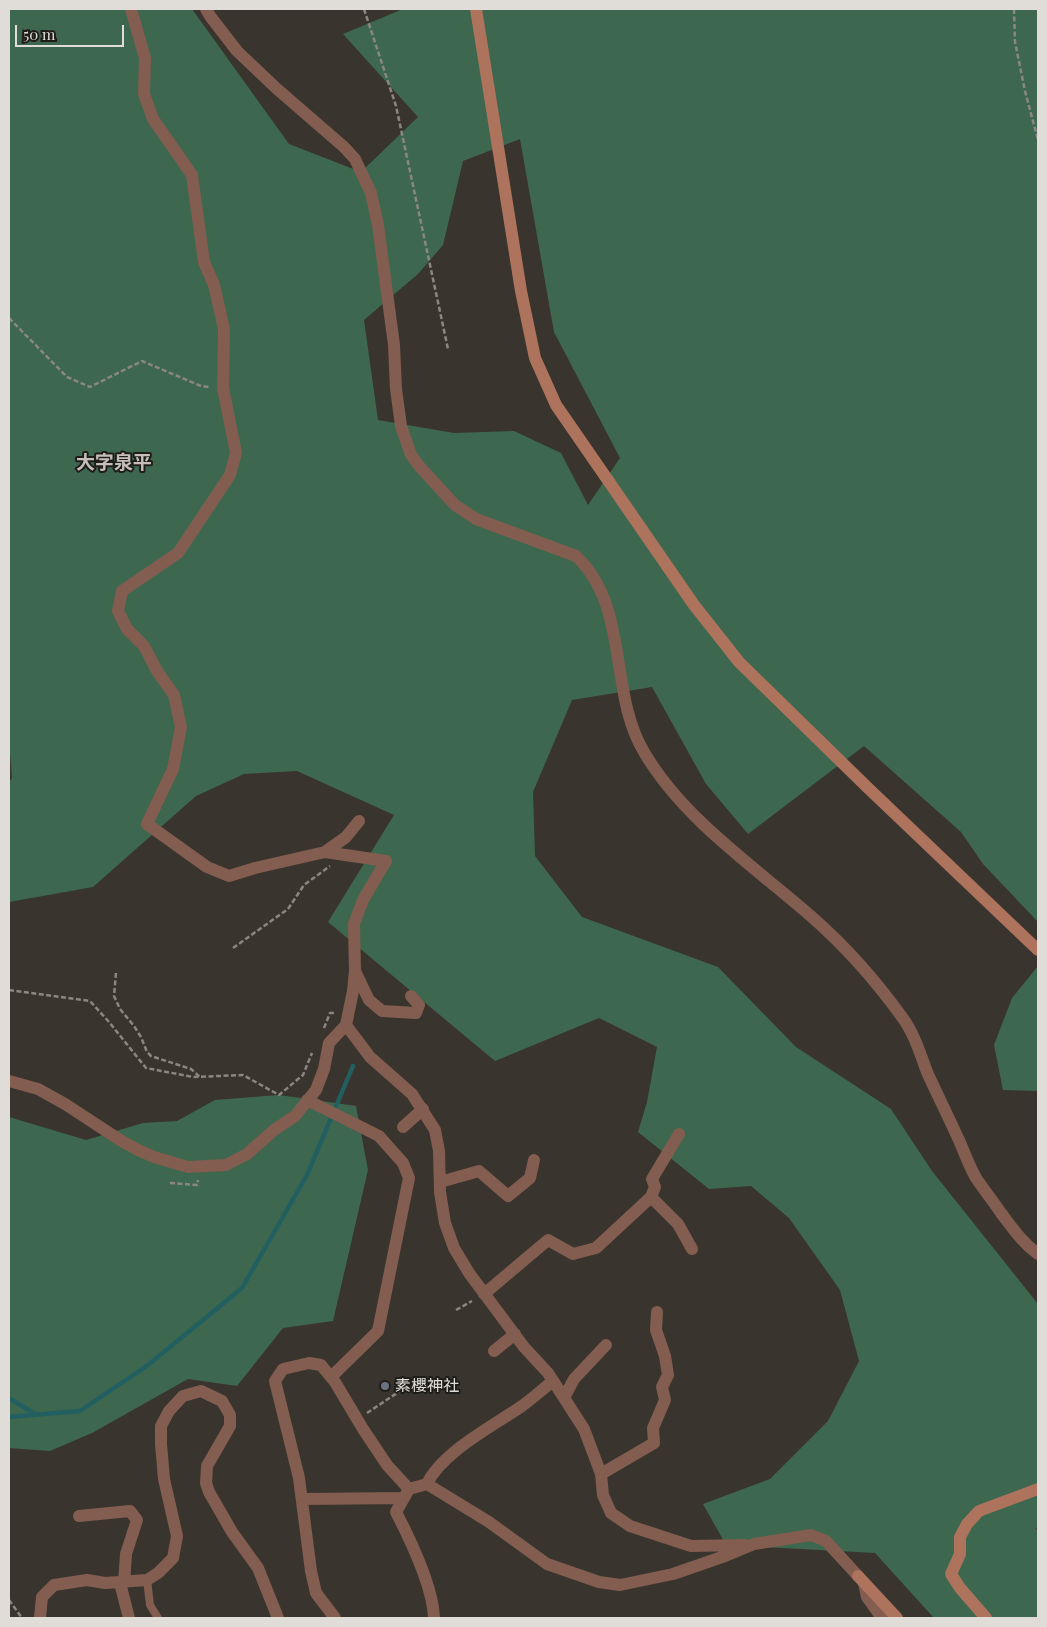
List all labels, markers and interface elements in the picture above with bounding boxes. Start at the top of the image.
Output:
scale bar [18,15,126,47]
text: 50 m [23,24,55,44]
district label: 大字泉平 [76,452,152,474]
place label: 素櫻神社 [395,1376,459,1396]
marker: 素櫻神社 [379,1380,391,1392]

